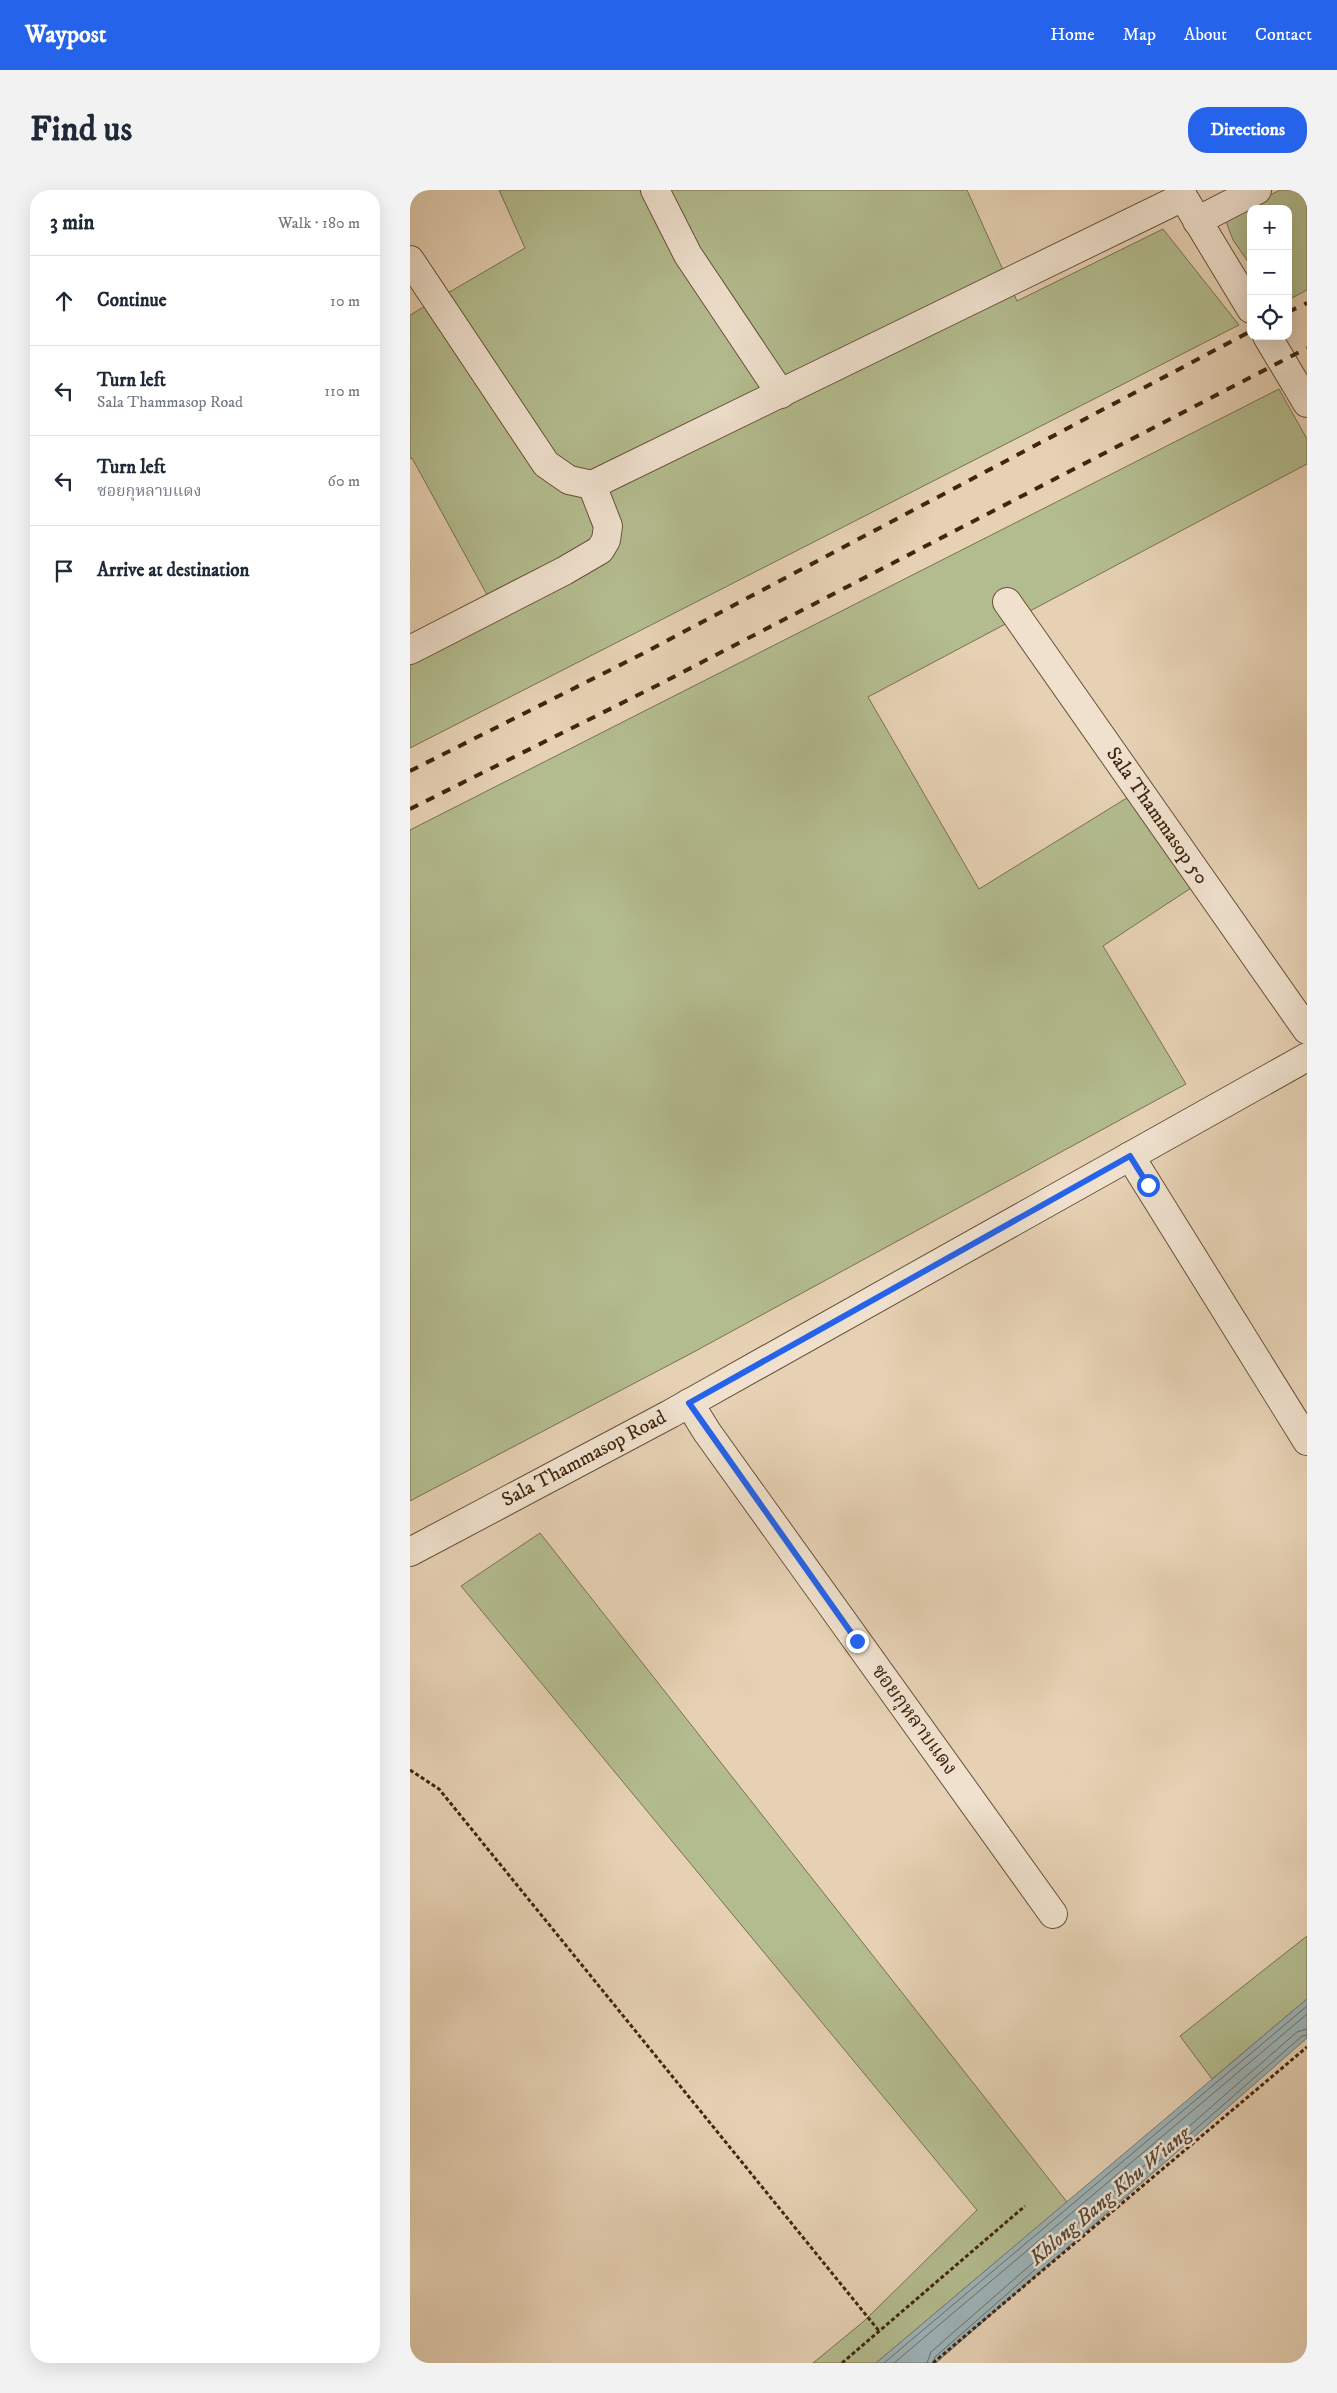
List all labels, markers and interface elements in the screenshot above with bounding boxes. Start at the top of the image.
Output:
text: Waypost [25,20,106,50]
text: Home [1050,24,1095,46]
text: Map [1123,24,1156,46]
text: About [1184,24,1227,46]
text: Contact [1255,24,1312,46]
button: Directions [1188,107,1307,153]
text: Find us [30,108,132,152]
map controls [1247,205,1292,340]
button: + [1247,205,1292,250]
text: 3 min [50,210,95,236]
text: Walk · 180 m [278,213,360,233]
button: − [1247,250,1292,295]
icon: ahead [50,287,78,315]
text: Continue [97,289,167,312]
text: 10 m [330,291,360,311]
button: locate [1247,295,1292,340]
text: Turn left [97,369,166,392]
icon: left [50,377,78,405]
text: 110 m [324,381,360,401]
text: Sala Thammasop Road [97,392,243,412]
text: Turn left [97,456,166,479]
icon: left [50,467,78,495]
text: 60 m [328,471,360,491]
text: ซอยกุหลาบแดง [97,481,202,501]
icon: arrive [50,557,78,585]
text: Arrive at destination [97,559,249,582]
street label: Sala Thammasop 50 [1100,743,1214,889]
route start [1137,1174,1160,1197]
street label: Sala Thammasop Road [498,1405,671,1513]
route end [846,1630,869,1653]
street label: ซอยกุหลาบแดง [865,1660,963,1780]
water label: Khlong Bang Khu Wiang [1023,2120,1197,2272]

